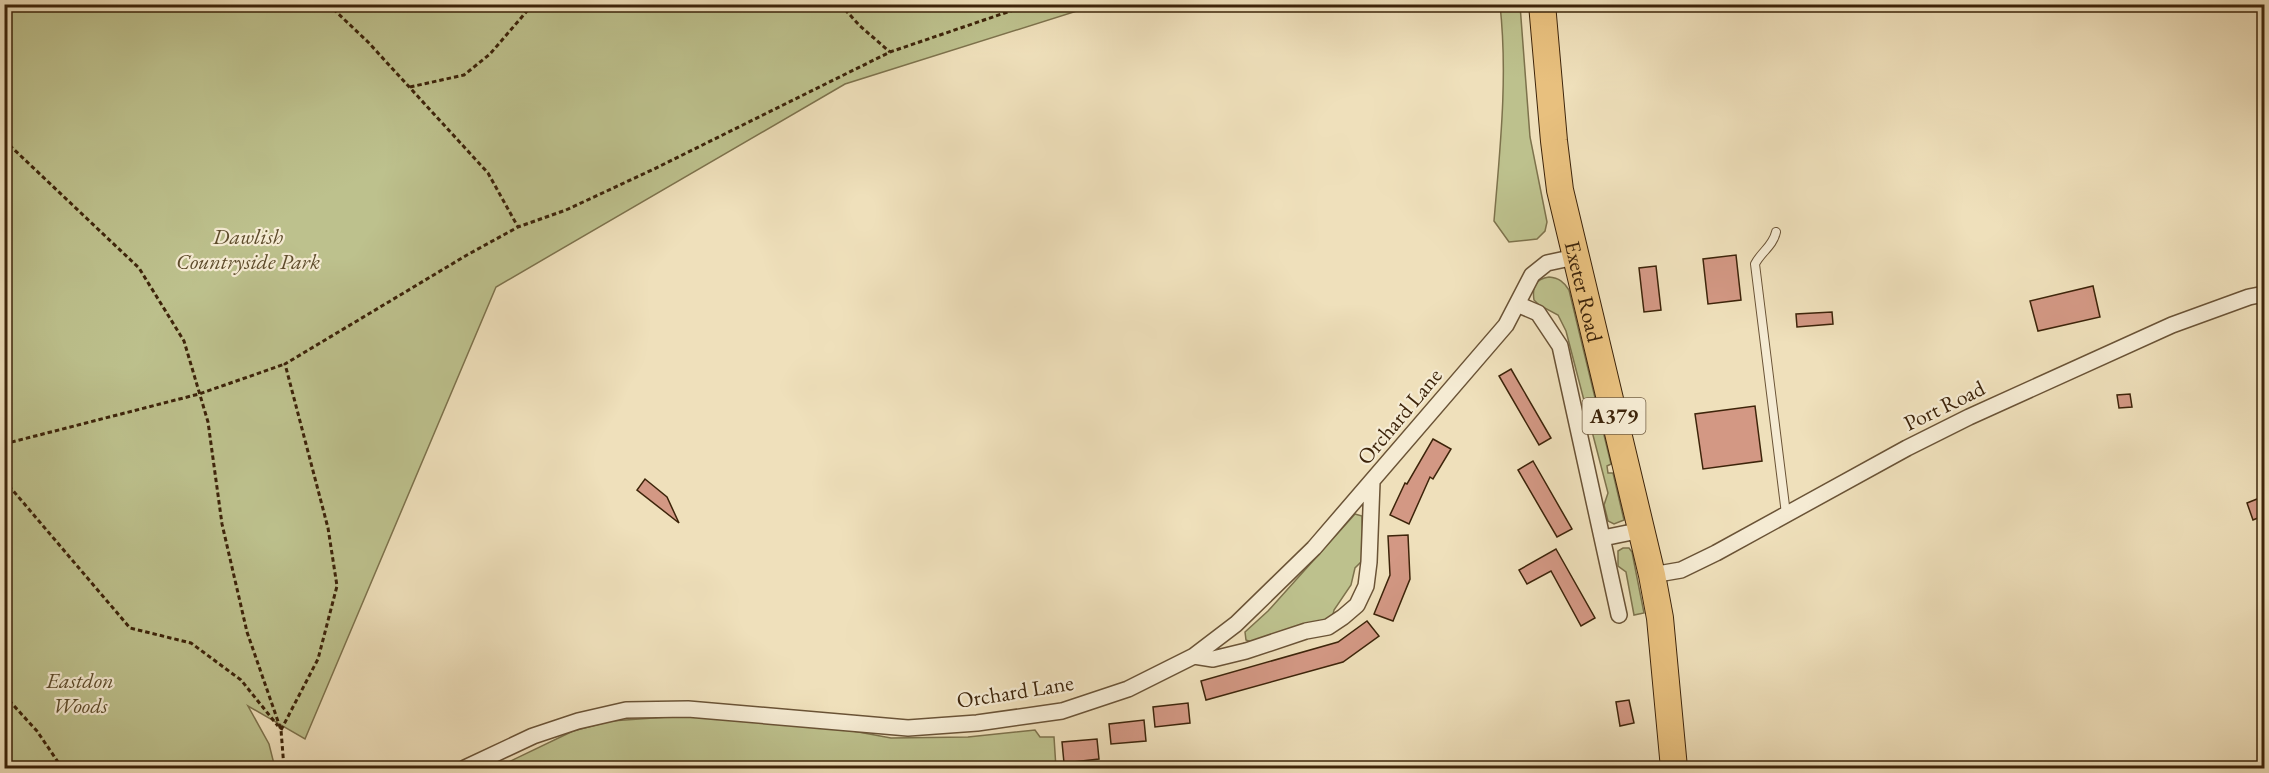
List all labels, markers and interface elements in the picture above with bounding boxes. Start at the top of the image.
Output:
park label: Dawlish Countryside Park [176,222,320,276]
street label: Exeter Road [1558,238,1610,346]
street label: Orchard Lane [1350,362,1449,471]
street label: Port Road [1899,373,1990,437]
road number: A379 [1582,398,1646,434]
park label: Eastdon Woods [45,666,114,720]
street label: Orchard Lane [955,668,1076,715]

